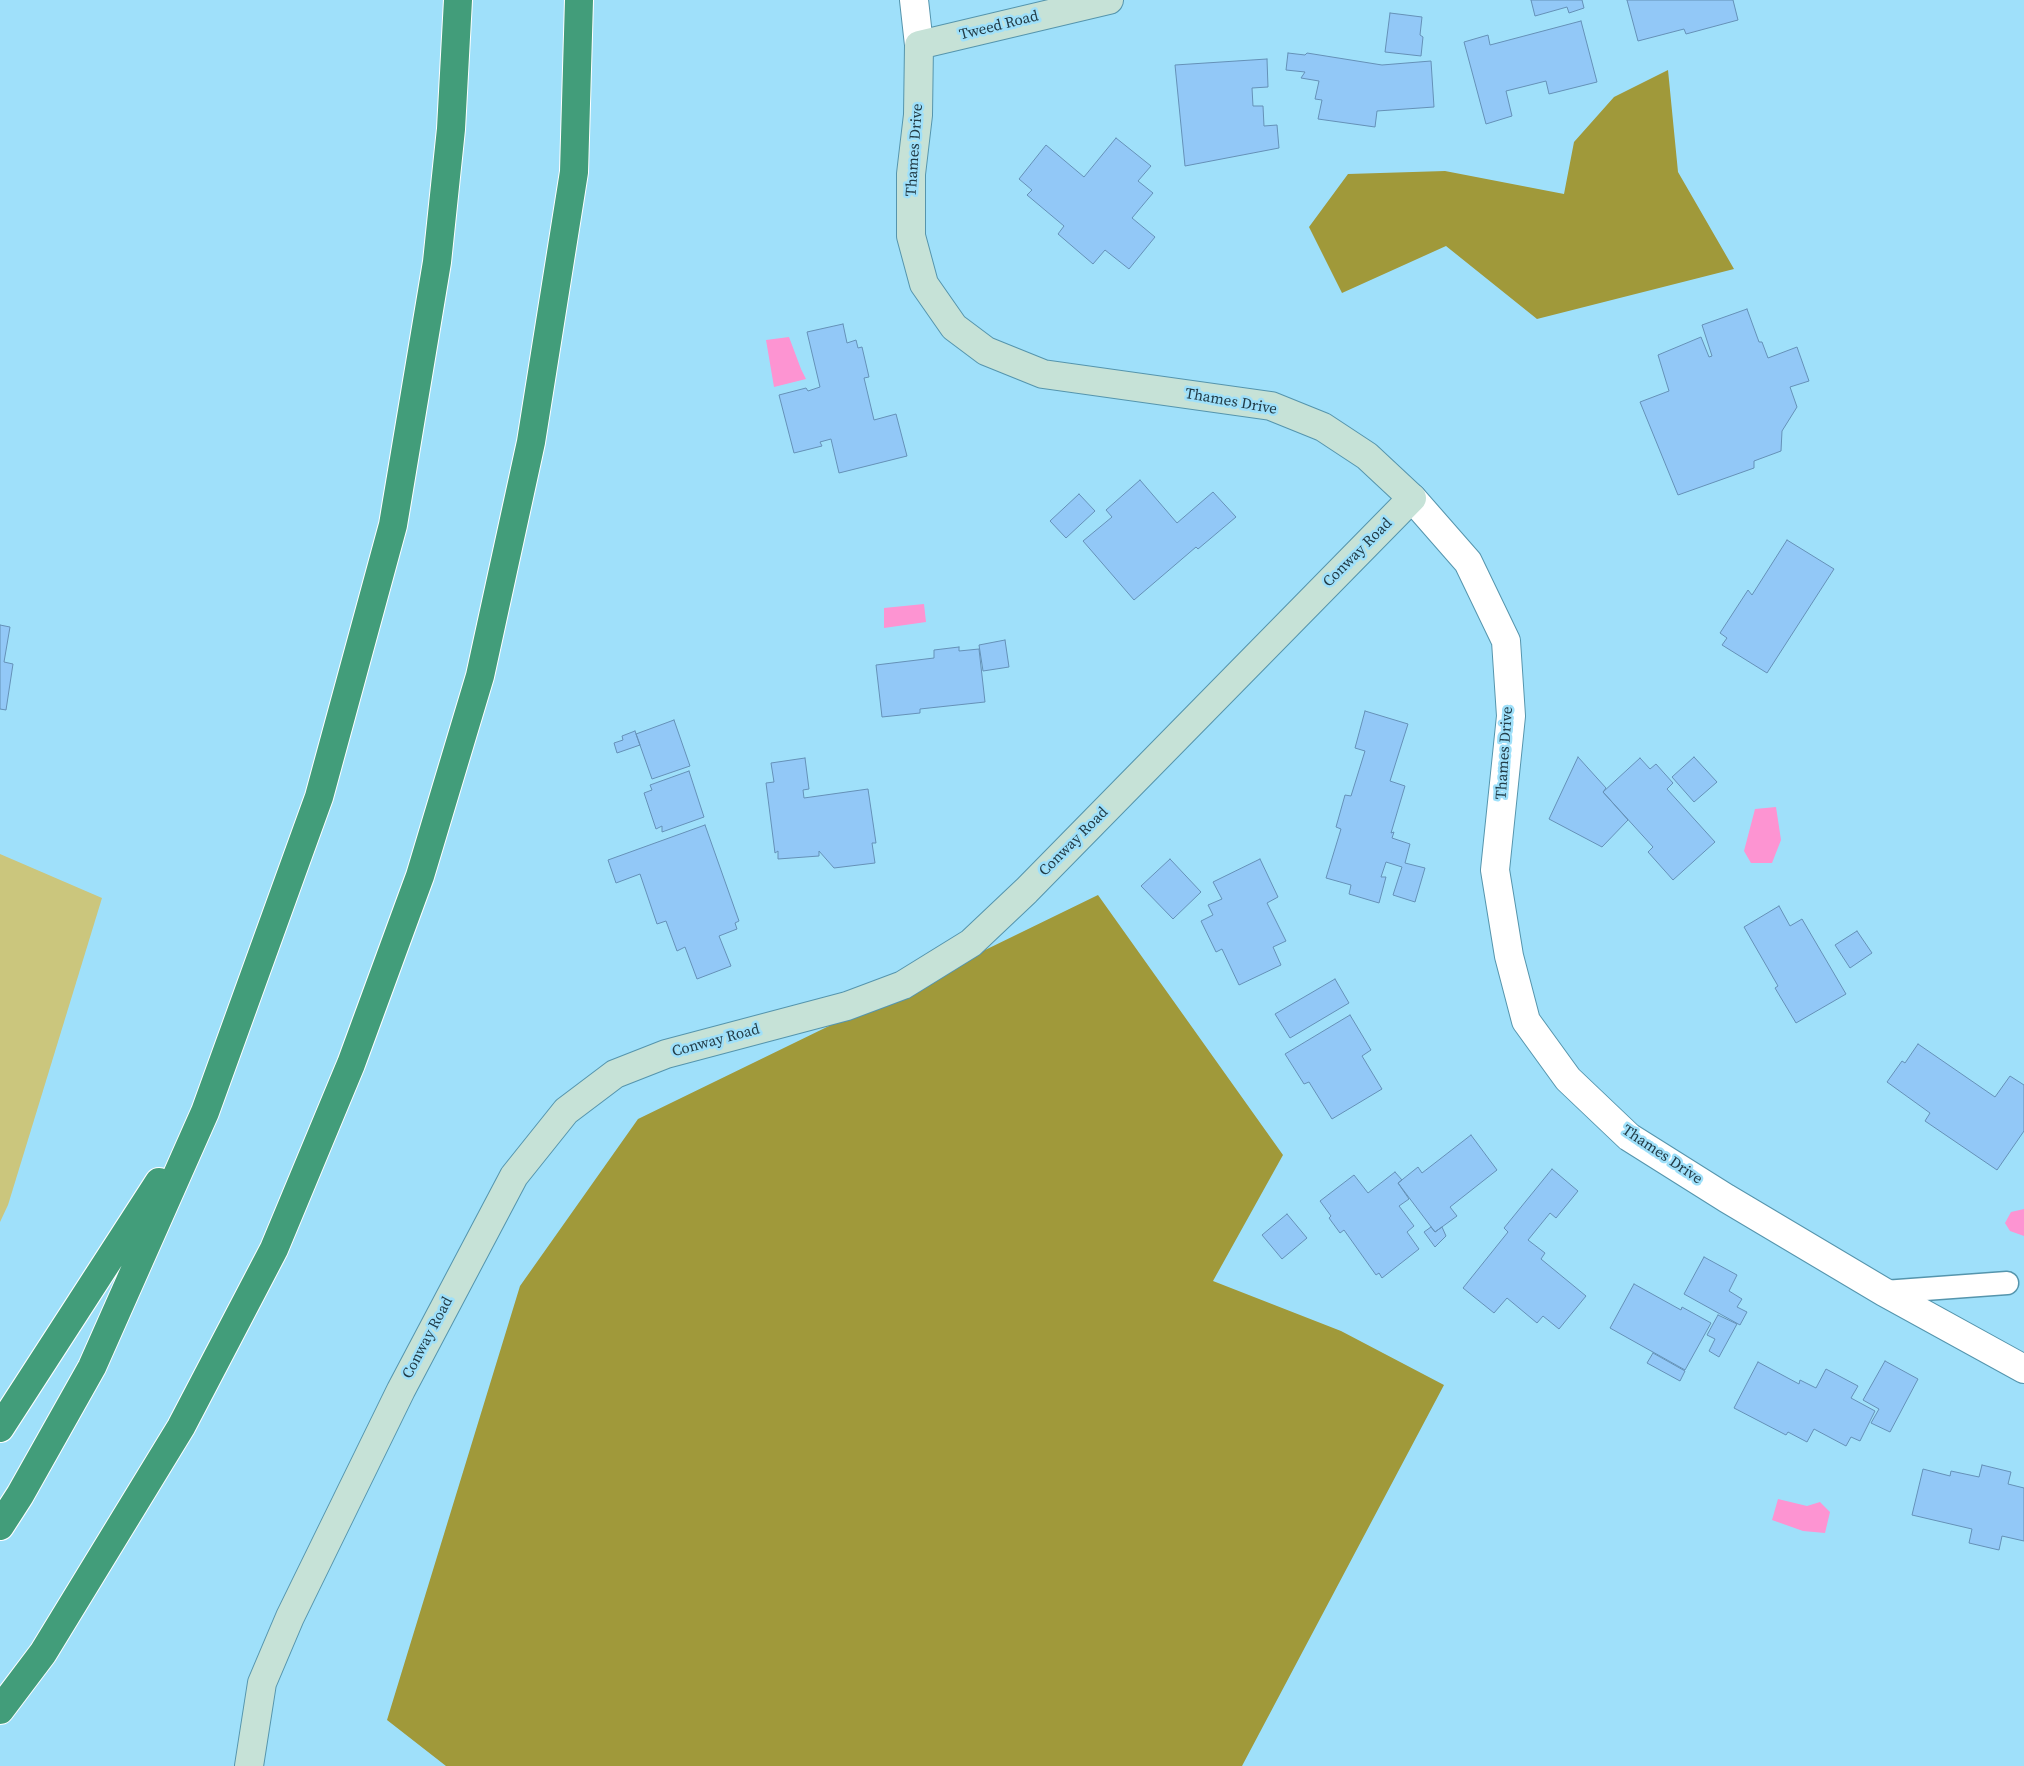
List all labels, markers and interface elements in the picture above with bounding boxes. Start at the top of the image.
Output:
street label: Tweed Road [958,7,1040,45]
street label: Thames Drive [903,103,927,197]
street label: Thames Drive [1184,385,1278,419]
street label: Conway Road [1320,515,1396,591]
street label: Thames Drive [1493,706,1517,800]
street label: Conway Road [1036,804,1112,880]
street label: Conway Road [670,1021,762,1061]
street label: Thames Drive [1618,1122,1706,1188]
street label: Conway Road [399,1294,457,1382]

